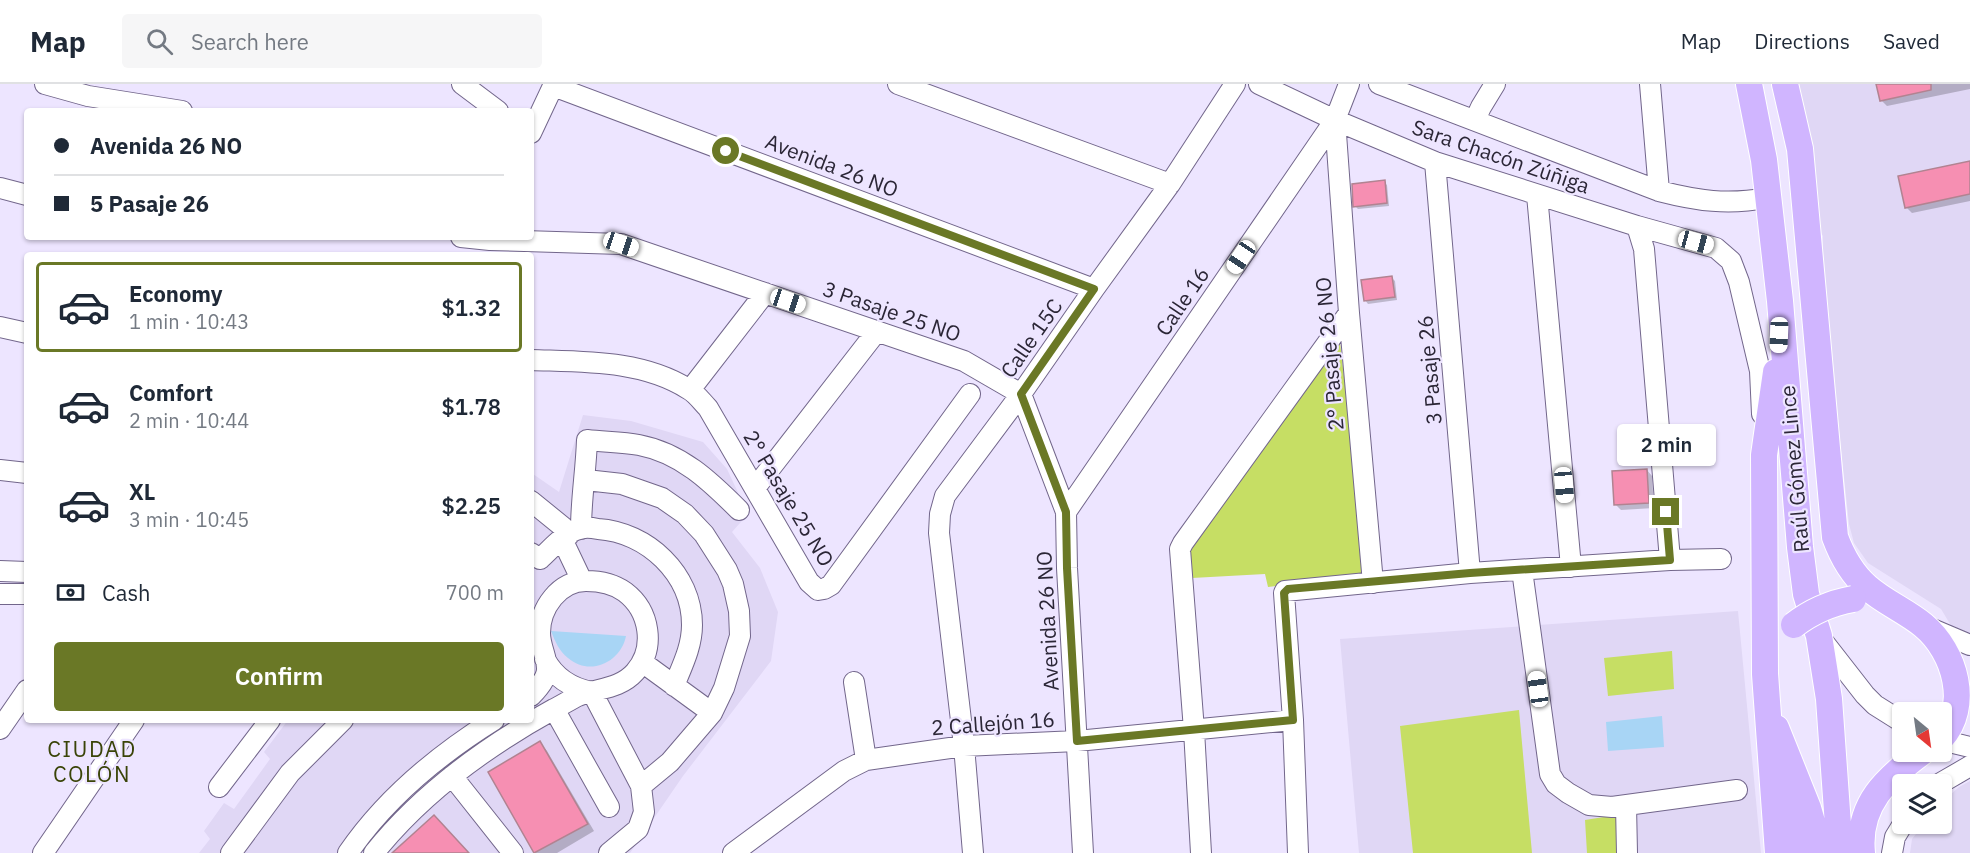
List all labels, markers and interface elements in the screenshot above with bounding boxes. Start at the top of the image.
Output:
search box [122,14,542,68]
text: Map [30,23,86,60]
icon: search [143,25,176,58]
text: Search here [191,27,309,56]
text: Map [1681,27,1721,55]
text: Directions [1754,27,1850,55]
text: Saved [1883,27,1940,55]
street label: Sara Chacón Zúñiga [1409,113,1593,199]
street label: Avenida 26 NO [762,127,902,203]
text: Avenida 26 NO [90,131,242,160]
route start [712,137,739,164]
text: 5 Pasaje 26 [90,189,209,218]
car [1676,229,1716,255]
car [601,230,641,258]
car [1223,237,1259,277]
street label: Calle 16 [1149,261,1215,341]
street label: 3 Pasaje 25 NO [819,274,965,348]
street label: 2° Pasaje 26 NO [1308,276,1350,432]
text: Economy [129,279,223,308]
icon: car [57,280,111,334]
car [768,287,808,315]
text: $1.32 [442,293,501,322]
street label: Calle 15C [994,293,1068,383]
text: 1 min · 10:43 [129,308,249,335]
street label: 3 Pasaje 26 [1410,314,1448,426]
car [1769,317,1789,353]
text: Comfort [129,378,213,407]
icon: car [57,379,111,433]
street label: Raúl Gómez Lince [1773,384,1815,554]
text: $1.78 [442,392,501,421]
text: 2 min · 10:44 [129,407,249,434]
street label: 2° Pasaje 25 NO [737,425,841,571]
callout: 2 min [1616,425,1716,467]
text: 2 min [1641,431,1692,458]
car [1553,466,1575,504]
text: XL [129,477,155,506]
icon: car [57,478,111,532]
text: $2.25 [442,491,501,520]
route end [1652,498,1679,525]
text: 3 min · 10:45 [129,506,249,533]
street label: Avenida 26 NO [1029,550,1065,692]
icon: cash [54,576,87,609]
text: Cash [102,578,151,607]
text: 700 m [446,579,504,606]
button: Confirm [54,642,504,711]
car [1527,670,1549,708]
north arrow [1892,702,1952,762]
map controls [1892,702,1952,834]
street label: 2 Callejón 16 [930,705,1056,741]
district label: CIUDAD COLÓN [47,734,137,788]
button: layers [1892,774,1952,834]

